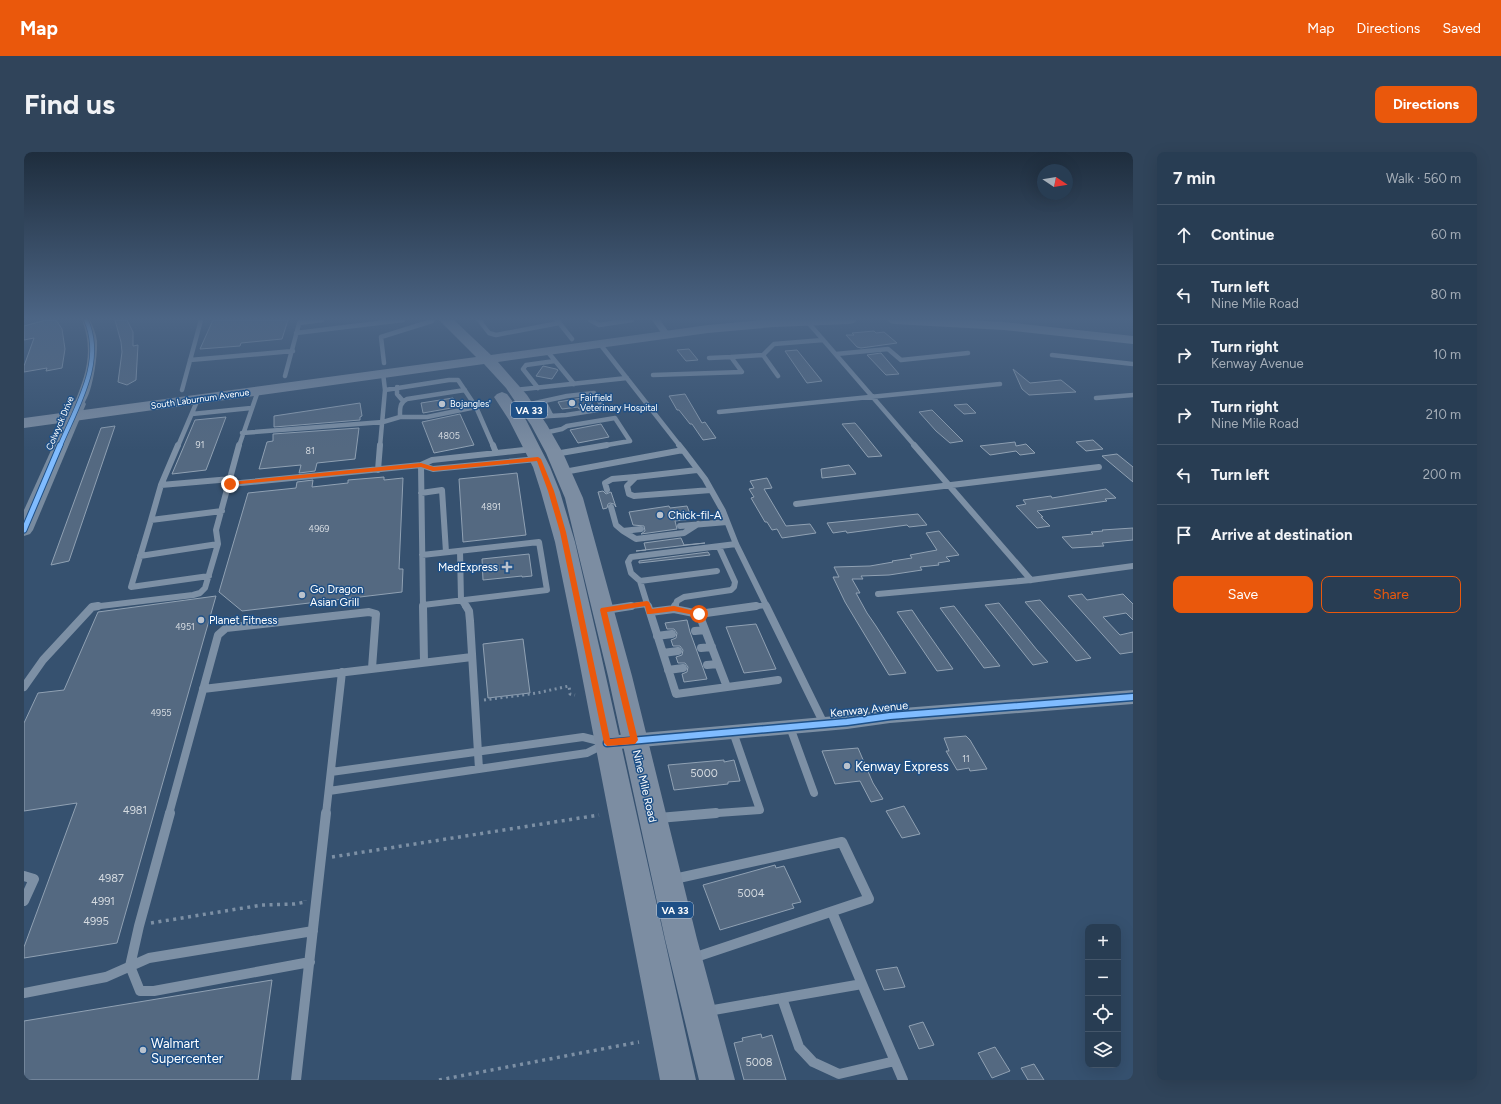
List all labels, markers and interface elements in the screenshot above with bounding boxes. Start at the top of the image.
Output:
text: Map [20,17,58,40]
text: Map [1307,20,1335,37]
text: Directions [1357,20,1420,37]
text: Saved [1442,20,1481,37]
button: Directions [1375,86,1477,123]
text: Find us [24,87,115,121]
north arrow [1037,164,1073,200]
text: 7 min [1173,168,1215,188]
text: Walk · 560 m [1386,171,1461,186]
icon: ahead [1173,224,1195,246]
text: Continue [1211,226,1274,244]
text: 60 m [1431,227,1461,242]
text: Turn left [1211,278,1269,296]
icon: left [1173,284,1195,306]
text: 80 m [1430,287,1461,302]
text: Nine Mile Road [1211,296,1299,311]
text: Turn right [1211,338,1279,356]
icon: right [1173,344,1195,366]
text: 10 m [1433,347,1461,362]
text: Kenway Avenue [1211,356,1304,371]
street label: South Laburnum Avenue [150,386,250,411]
place label: Fairfield Veterinary Hospital [580,392,657,413]
street label: Colwyck Drive [43,394,76,451]
place label: Bojangles' [450,398,491,409]
marker: Fairfield Veterinary Hospital [567,398,577,408]
text: Turn right [1211,398,1279,416]
marker: Bojangles' [437,399,447,409]
road number: VA 33 [511,402,547,418]
icon: right [1173,404,1195,426]
text: 210 m [1426,407,1461,422]
text: Nine Mile Road [1211,416,1299,431]
house number: 4805 [438,430,460,441]
house number: 91 [196,439,204,450]
house number: 81 [305,445,315,456]
icon: left [1173,464,1195,486]
text: Turn left [1211,466,1269,484]
text: 200 m [1423,467,1461,482]
route end [221,475,239,493]
house number: 4891 [481,501,501,512]
place label: Chick-fil-A [668,509,722,522]
marker: Chick-fil-A [655,510,665,520]
house number: 4969 [309,523,329,534]
icon: arrive [1173,524,1195,546]
text: Arrive at destination [1211,526,1352,544]
place label: MedExpress [438,561,498,574]
marker: MedExpress [501,561,513,573]
button: Save [1173,576,1313,613]
button: Share [1321,576,1461,613]
place label: Go Dragon Asian Grill [310,583,363,609]
marker: Go Dragon Asian Grill [297,590,307,600]
route start [690,605,708,623]
place label: Planet Fitness [209,614,278,627]
marker: Planet Fitness [196,615,206,625]
house number: 4951 [175,621,195,632]
street label: Kenway Avenue [829,699,909,720]
house number: 4955 [150,707,172,718]
street label: Nine Mile Road [630,748,659,824]
house number: 11 [962,753,970,764]
place label: Kenway Express [855,759,949,774]
marker: Kenway Express [842,761,852,771]
house number: 5000 [690,767,718,780]
house number: 4981 [123,804,147,817]
house number: 4987 [98,872,124,885]
house number: 5004 [737,887,765,900]
house number: 4991 [91,895,115,908]
road number: VA 33 [657,902,693,918]
house number: 4995 [83,915,109,928]
map controls [1085,924,1121,1068]
button: + [1085,924,1121,960]
button: − [1085,960,1121,996]
button: locate [1085,996,1121,1032]
button: layers [1085,1032,1121,1068]
place label: Walmart Supercenter [151,1036,224,1066]
marker: Walmart Supercenter [138,1045,148,1055]
house number: 5008 [745,1056,773,1069]

